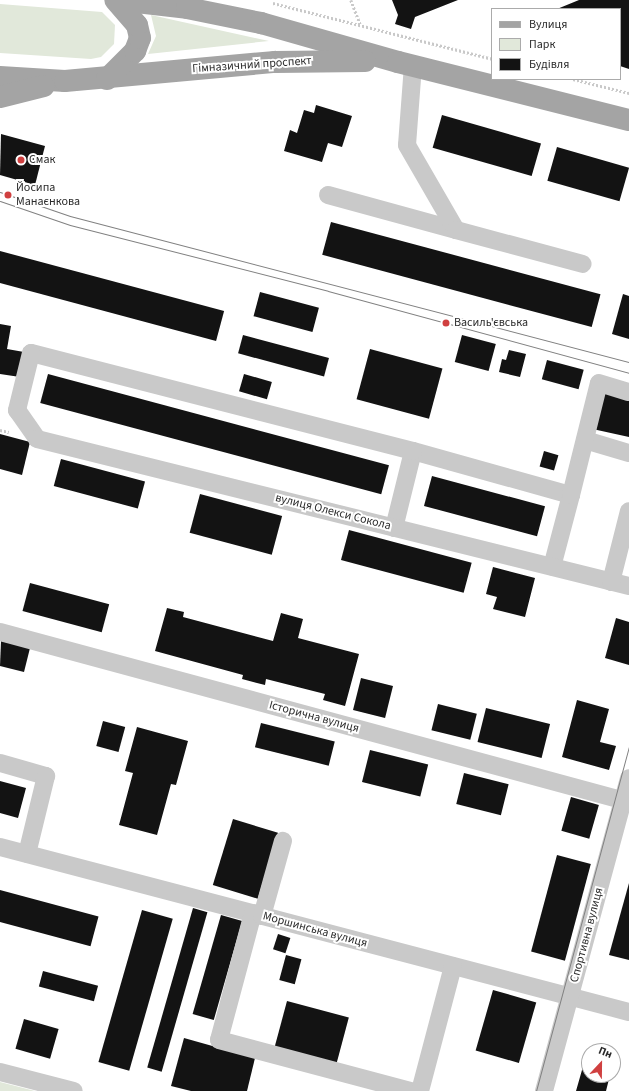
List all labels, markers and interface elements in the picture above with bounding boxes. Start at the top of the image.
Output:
legend [491,8,621,80]
text: Вулиця [529,16,567,33]
text: Парк [529,36,555,53]
street label: Гімназичний проспект [192,54,312,76]
text: Будівля [529,56,569,73]
place label: Смак [29,153,55,167]
marker: Смак [16,155,26,165]
place label: Йосипа Манаєнкова [16,181,80,209]
marker: Йосипа Манаєнкова [3,190,13,200]
place label: Василь'євська [454,316,528,330]
marker: Василь'євська [441,318,451,328]
street label: вулиця Олекси Сокола [274,491,392,533]
street label: Історична вулиця [267,698,361,736]
street label: Спортивна вулиця [567,886,607,984]
street label: Моршинська вулиця [261,909,369,951]
north arrow [581,1043,621,1083]
text: Пн [596,1043,614,1062]

